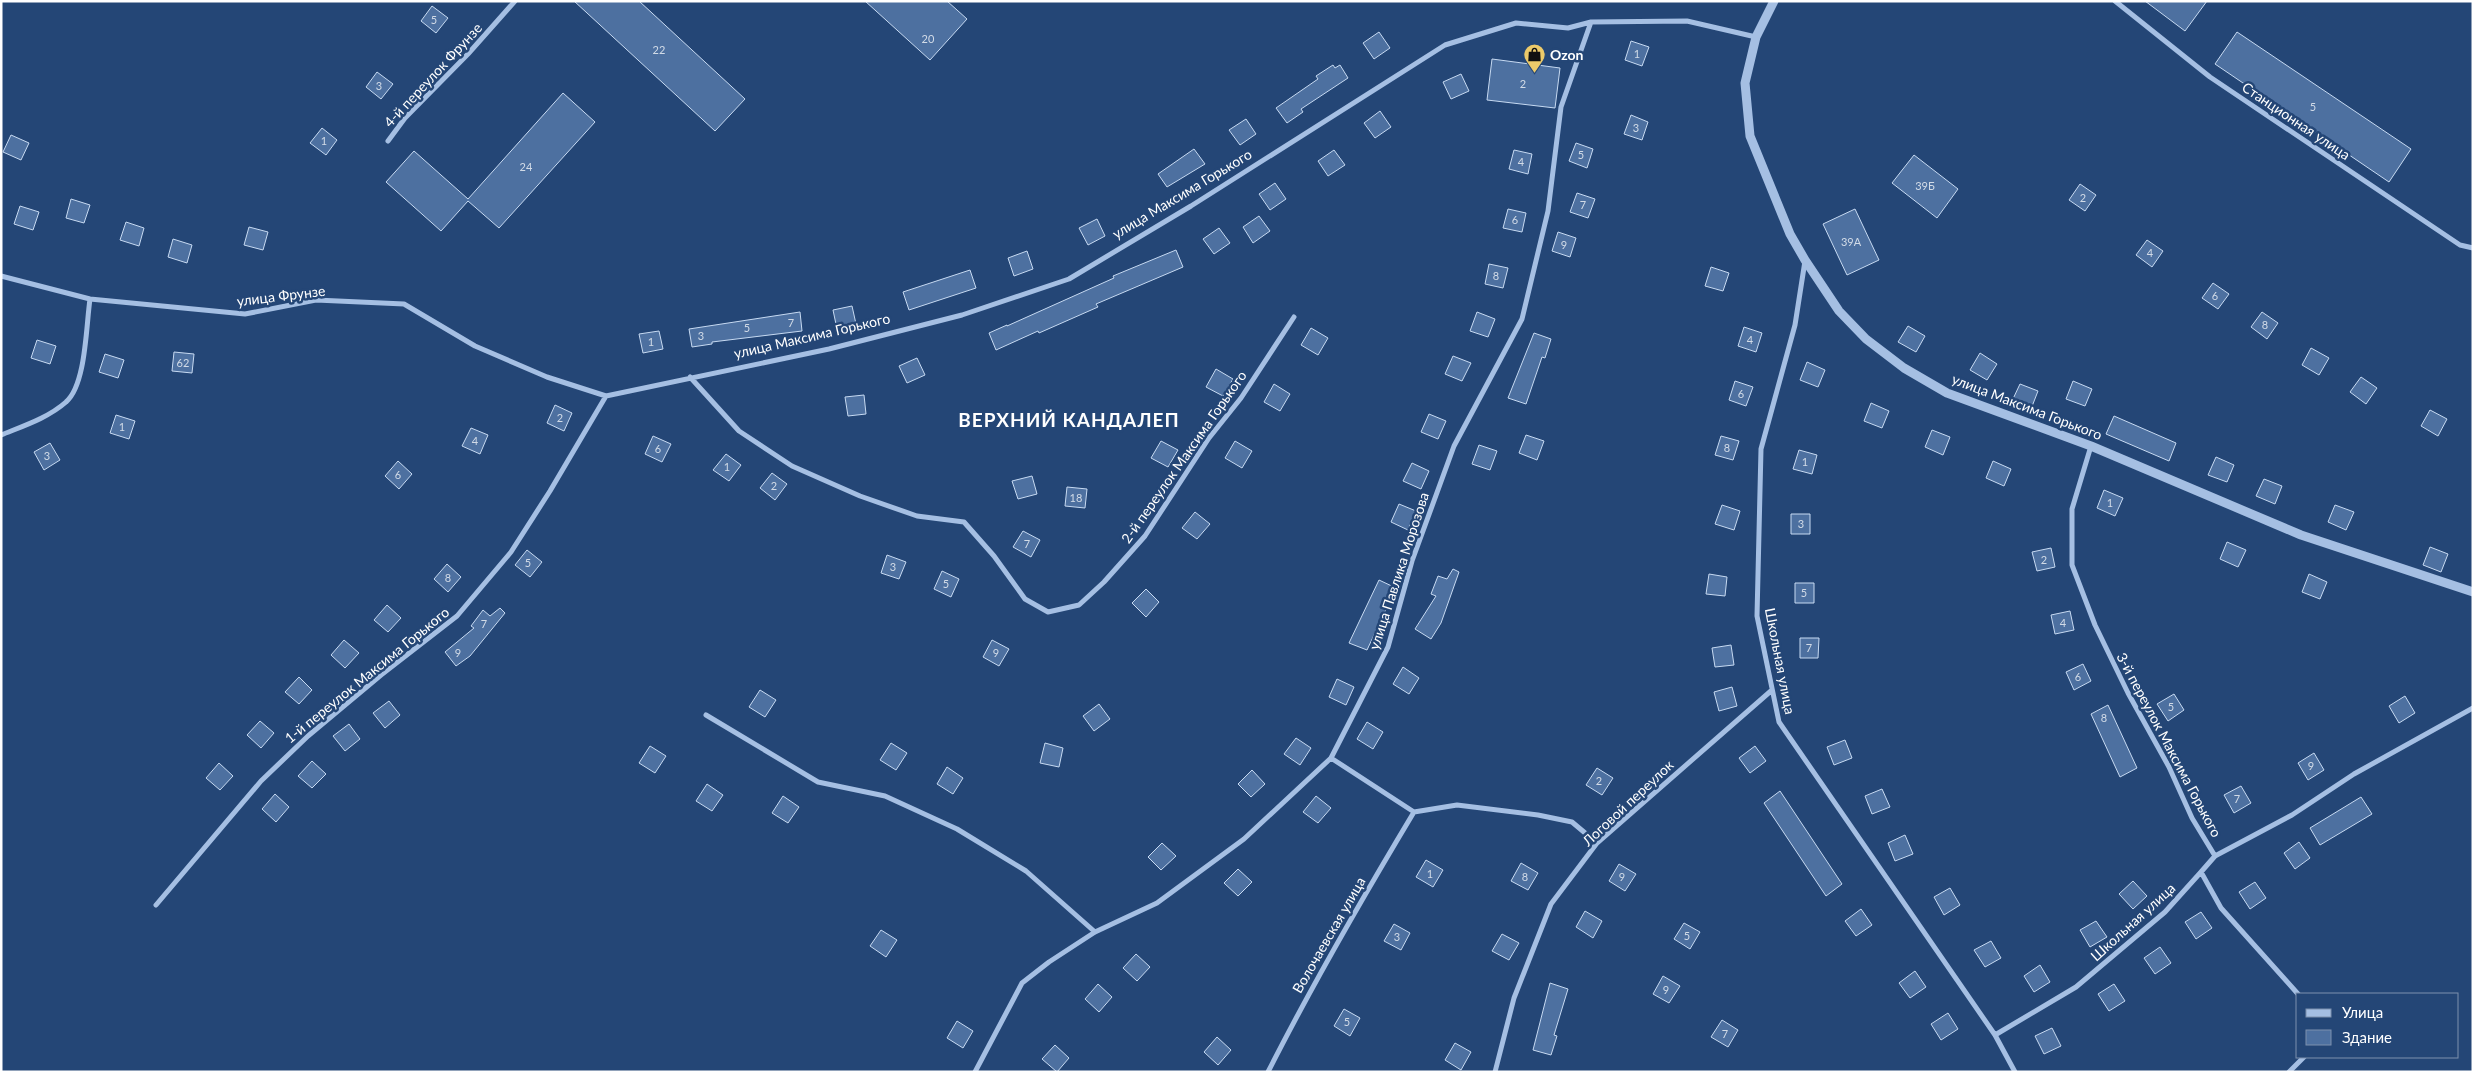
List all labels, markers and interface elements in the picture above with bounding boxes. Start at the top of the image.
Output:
house number: 5 [431,13,437,26]
street label: 4-й переулок Фрунзе [380,19,485,130]
house number: 20 [922,32,935,45]
house number: 22 [653,43,665,56]
shop icon: Ozon [1522,43,1546,74]
place label: Ozon [1550,46,1584,63]
house number: 1 [1634,47,1640,60]
house number: 2 [1520,77,1526,90]
street label: Станционная улица [2239,78,2354,163]
house number: 3 [376,79,382,92]
house number: 5 [2310,100,2316,113]
house number: 3 [1633,121,1639,134]
house number: 1 [321,134,327,147]
street label: улица Максима Горького [1109,145,1255,242]
house number: 5 [1578,148,1584,161]
house number: 4 [1518,155,1525,168]
house number: 24 [520,160,533,173]
house number: 39Б [1915,179,1935,192]
house number: 2 [2080,191,2086,204]
house number: 7 [1580,198,1586,211]
house number: 6 [1512,213,1518,226]
house number: 39А [1841,235,1862,248]
house number: 9 [1561,238,1567,251]
house number: 4 [2147,246,2154,259]
house number: 8 [1493,269,1499,282]
street label: улица Фрунзе [236,282,326,309]
house number: 6 [2212,289,2218,302]
street label: улица Максима Горького [732,309,892,362]
house number: 7 [788,316,794,329]
house number: 8 [2262,318,2268,331]
house number: 5 [744,321,750,334]
house number: 3 [698,329,704,342]
house number: 4 [1747,333,1754,346]
house number: 1 [648,335,654,348]
house number: 62 [177,356,189,369]
street label: 2-й переулок Максима Горького [1117,367,1250,546]
street label: улица Максима Горького [1950,370,2105,443]
house number: 6 [1738,387,1744,400]
district label: ВЕРХНИЙ КАНДАЛЕП [958,408,1180,431]
house number: 2 [557,411,563,424]
house number: 1 [119,420,125,433]
house number: 4 [472,434,479,447]
house number: 8 [1724,441,1730,454]
house number: 6 [655,442,661,455]
house number: 3 [44,449,50,462]
house number: 1 [1802,455,1808,468]
house number: 1 [724,460,730,473]
house number: 6 [395,468,401,481]
house number: 2 [771,479,777,492]
street label: улица Павлика Морозова [1365,490,1432,652]
house number: 18 [1070,491,1082,504]
house number: 1 [2107,496,2113,509]
house number: 3 [1798,517,1804,530]
house number: 7 [1024,537,1030,550]
house number: 2 [2041,553,2047,566]
house number: 5 [525,556,531,569]
house number: 3 [890,560,896,573]
house number: 8 [445,571,451,584]
house number: 5 [943,577,949,590]
house number: 5 [1801,586,1807,599]
street label: 1-й переулок Максима Горького [281,603,452,746]
street label: Школьная улица [1762,606,1799,716]
house number: 4 [2060,616,2067,629]
house number: 7 [481,617,487,630]
house number: 7 [1806,641,1812,654]
house number: 9 [455,646,461,659]
house number: 9 [993,646,999,659]
street label: 3-й переулок Максима Горького [2113,650,2225,840]
house number: 6 [2075,670,2081,683]
house number: 5 [2168,700,2174,713]
house number: 8 [2101,711,2107,724]
street label: Логовой переулок [1578,756,1677,850]
house number: 9 [2308,759,2314,772]
house number: 2 [1596,774,1602,787]
house number: 7 [2234,792,2240,805]
house number: 1 [1427,867,1433,880]
house number: 8 [1522,870,1528,883]
house number: 9 [1619,870,1625,883]
street label: Волочаевская улица [1288,874,1369,996]
street label: Школьная улица [2087,879,2179,964]
house number: 5 [1684,929,1690,942]
house number: 3 [1394,930,1400,943]
house number: 9 [1663,983,1669,996]
legend [2296,993,2459,1058]
text: Улица [2342,1003,2383,1021]
house number: 5 [1344,1015,1350,1028]
house number: 7 [1722,1027,1728,1040]
text: Здание [2342,1028,2392,1046]

